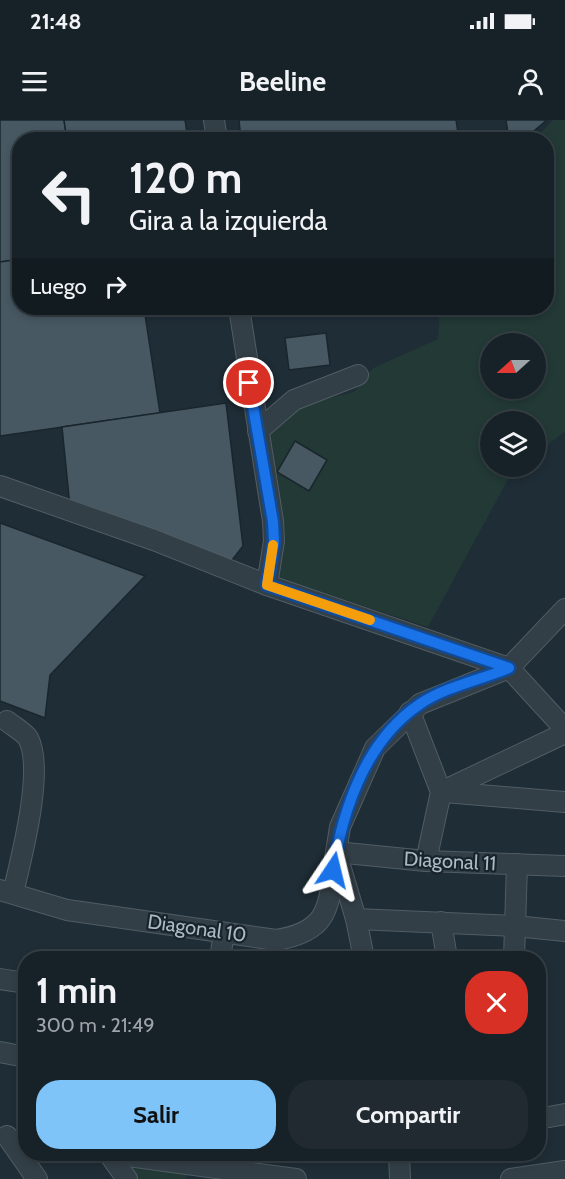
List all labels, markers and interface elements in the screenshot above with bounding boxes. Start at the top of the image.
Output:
text: 21:48 [30,8,82,35]
icon: menu [18,65,51,98]
text: Beeline [239,65,326,98]
icon: person [514,65,547,98]
text: 120 m [129,152,242,204]
icon: left [30,156,108,234]
text: Gira a la izquierda [129,204,328,237]
icon: right [99,270,132,303]
text: Luego [30,273,87,300]
north arrow [480,333,546,399]
map controls [480,333,546,477]
pin [223,357,274,408]
icon: arrive [232,366,265,399]
button: layers [480,411,546,477]
position arrow [301,838,365,902]
street label: Diagonal 11 [403,847,497,875]
street label: Diagonal 10 [146,909,248,947]
text: 1 min [36,968,117,1012]
button: close [465,971,528,1034]
text: 300 m · 21:49 [36,1013,155,1037]
button: Salir [36,1080,276,1149]
button: Compartir [288,1080,528,1149]

